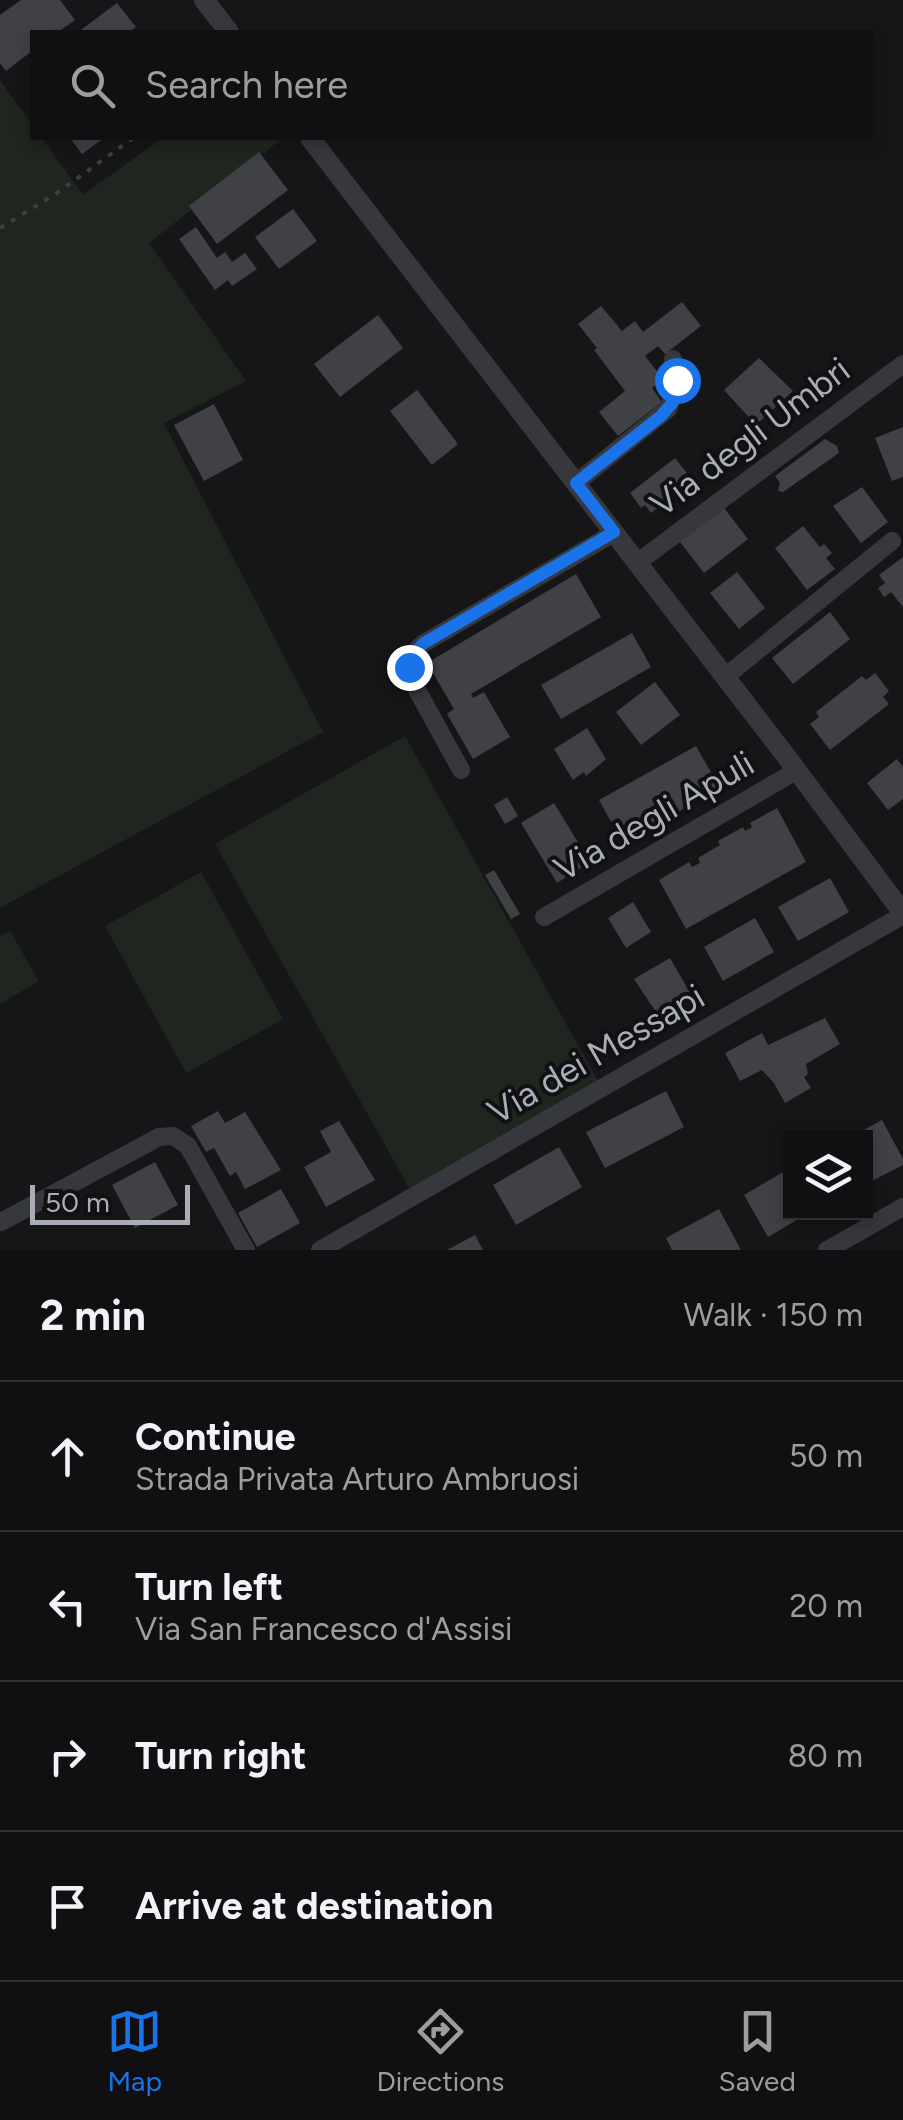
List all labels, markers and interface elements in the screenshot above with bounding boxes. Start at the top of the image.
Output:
search box [30,30,873,140]
icon: search [65,58,120,113]
text: Search here [145,62,348,108]
street label: Via degli Umbri [642,348,858,526]
route start [655,358,701,404]
route end [387,645,433,691]
street label: Via degli Apuli [547,742,761,890]
street label: Via dei Messapi [480,975,712,1133]
map controls [783,1130,873,1220]
button: layers [783,1130,873,1220]
scale bar [30,1180,190,1224]
text: 50 m [45,1185,110,1219]
text: 2 min [40,1290,146,1341]
text: Walk · 150 m [684,1296,863,1334]
text: Continue [135,1414,296,1460]
icon: ahead [40,1429,95,1484]
text: 50 m [789,1437,863,1475]
text: Strada Privata Arturo Ambruosi [135,1460,579,1498]
text: Turn left [135,1564,283,1610]
icon: left [40,1579,95,1634]
text: 20 m [789,1587,863,1625]
text: Via San Francesco d'Assisi [135,1610,512,1648]
icon: right [40,1729,95,1784]
text: Turn right [135,1733,307,1779]
text: 80 m [788,1737,863,1775]
icon: arrive [40,1879,95,1934]
text: Arrive at destination [135,1883,493,1929]
tab: Map [107,2004,162,2098]
tab: Directions [377,2004,504,2098]
tab: Saved [719,2004,796,2098]

